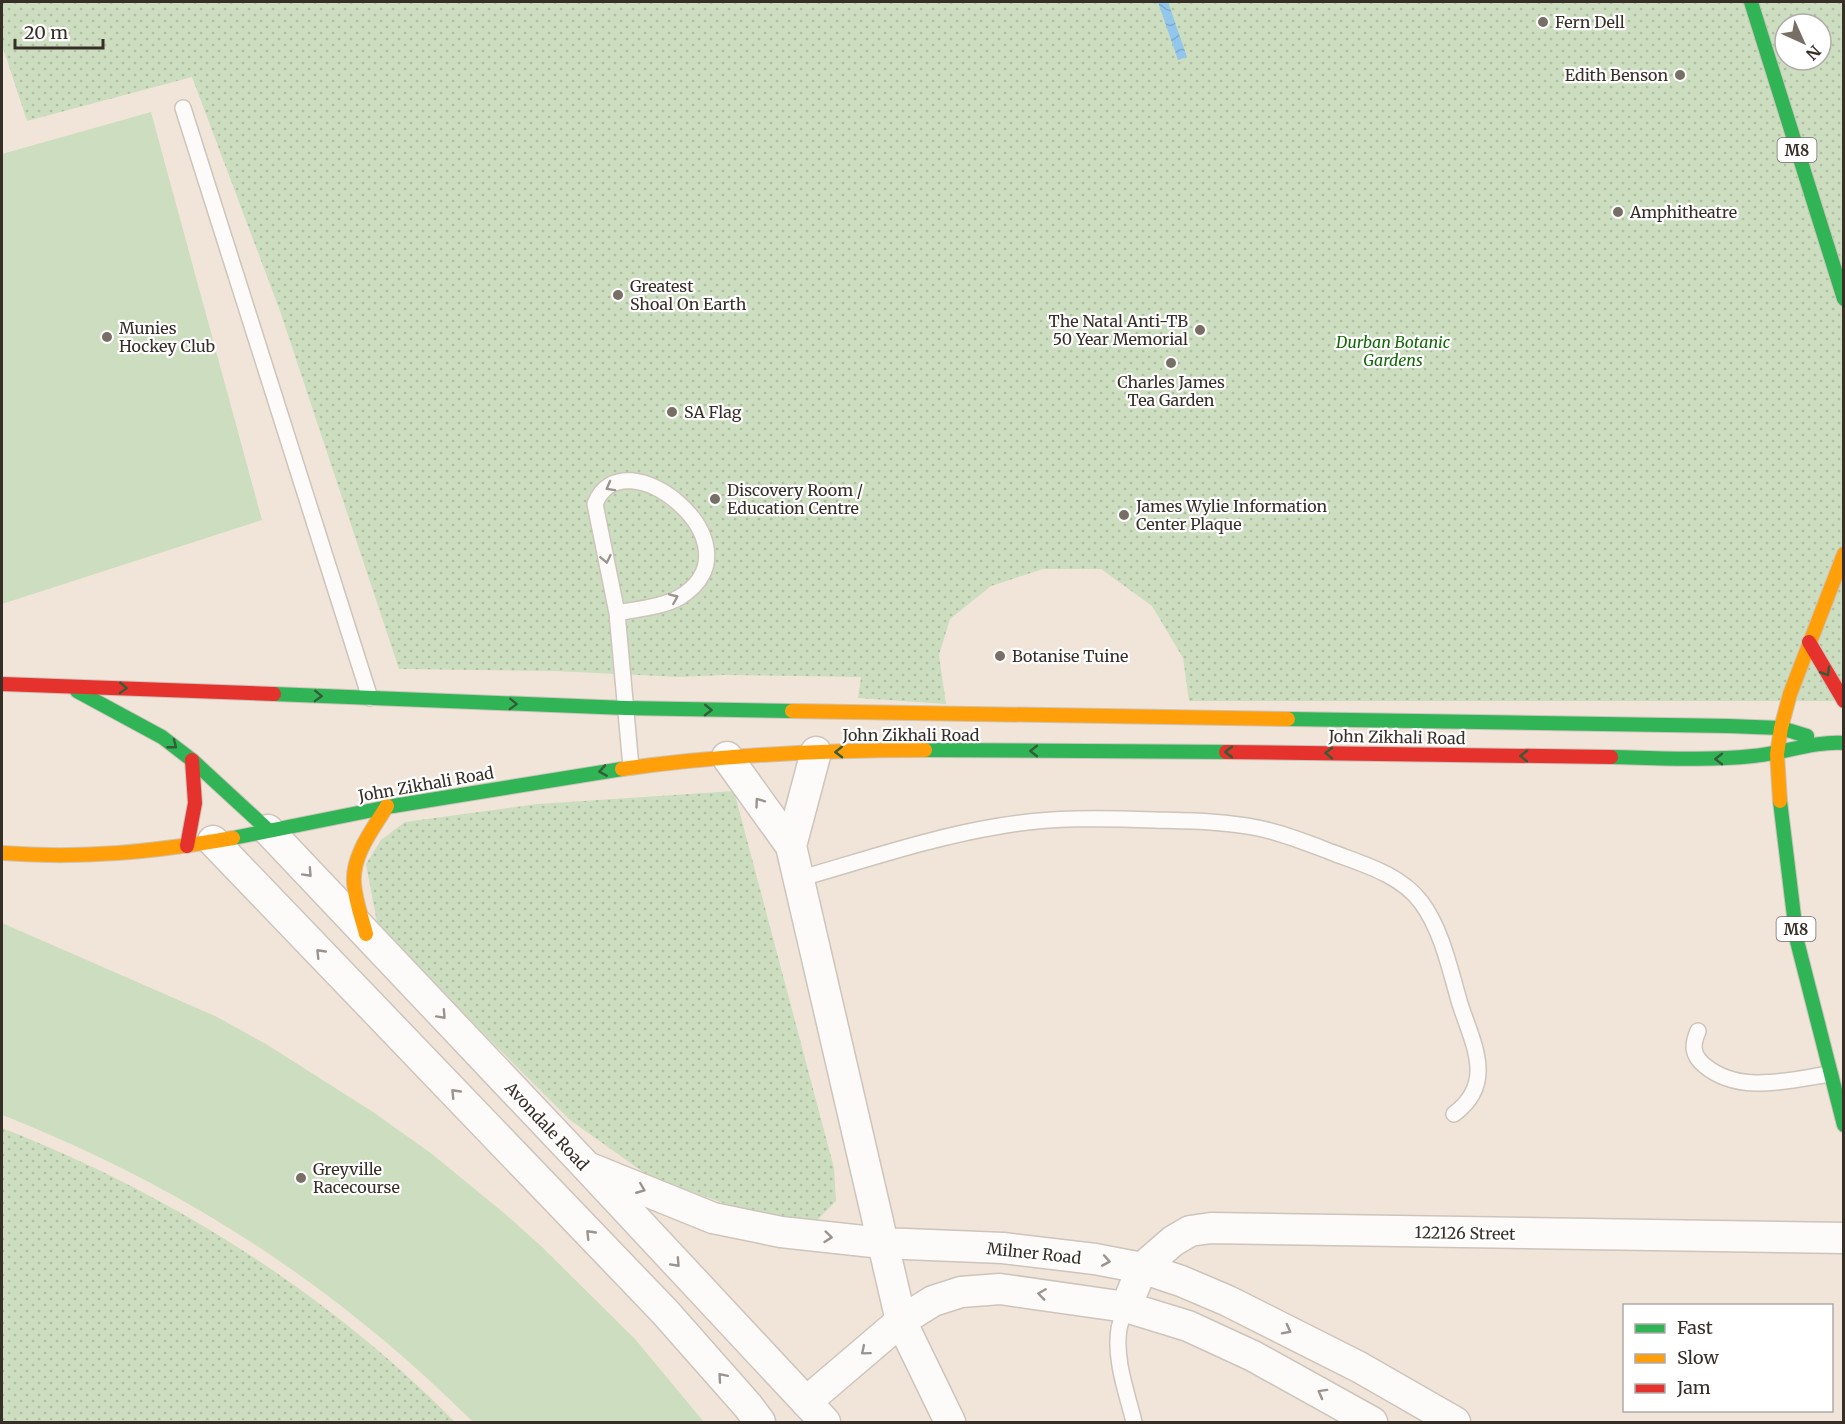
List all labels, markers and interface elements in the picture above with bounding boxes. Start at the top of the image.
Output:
scale bar [15,12,104,50]
place label: Fern Dell [1555,12,1625,32]
north arrow [1773,12,1833,72]
marker: Fern Dell [1536,15,1550,29]
text: 20 m [24,21,68,44]
text: N [1802,41,1825,64]
place label: Edith Benson [1565,65,1668,85]
marker: Edith Benson [1673,68,1687,82]
road number: M8 [1778,138,1816,162]
place label: Amphitheatre [1629,202,1737,222]
marker: Amphitheatre [1611,205,1625,219]
place label: Greatest Shoal On Earth [630,276,747,314]
marker: Greatest Shoal On Earth [611,288,625,302]
place label: The Natal Anti-TB 50 Year Memorial [1049,311,1188,349]
place label: Munies Hockey Club [119,318,215,356]
marker: The Natal Anti-TB 50 Year Memorial [1193,323,1207,337]
marker: Munies Hockey Club [100,330,114,344]
park label: Durban Botanic Gardens [1335,332,1451,370]
marker: Charles James Tea Garden [1164,356,1178,370]
place label: Charles James Tea Garden [1117,372,1225,410]
place label: SA Flag [684,402,742,422]
marker: SA Flag [665,405,679,419]
one-way arrow [606,479,617,491]
place label: Discovery Room / Education Centre [727,480,863,518]
marker: Discovery Room / Education Centre [708,492,722,506]
place label: James Wylie Information Center Plaque [1135,496,1328,534]
marker: James Wylie Information Center Plaque [1117,508,1131,522]
one-way arrow [599,553,612,563]
one-way arrow [667,594,678,606]
place label: Botanise Tuine [1012,646,1128,666]
marker: Botanise Tuine [993,649,1007,663]
one-way arrow [1818,666,1830,676]
one-way arrow [118,682,127,695]
one-way arrow [313,690,322,703]
one-way arrow [508,698,517,710]
one-way arrow [703,703,712,716]
street label: John Zikhali Road [841,725,980,745]
street label: John Zikhali Road [1327,726,1466,748]
one-way arrow [166,738,177,749]
one-way arrow [1029,745,1038,757]
one-way arrow [834,746,843,758]
one-way arrow [1224,746,1233,758]
one-way arrow [1325,746,1334,759]
one-way arrow [1520,750,1529,762]
one-way arrow [1715,753,1724,765]
street label: John Zikhali Road [356,762,496,806]
one-way arrow [598,765,608,777]
one-way arrow [755,797,766,808]
one-way arrow [301,866,312,877]
road number: M8 [1776,917,1816,941]
one-way arrow [317,949,328,960]
one-way arrow [435,1008,446,1018]
street label: Avondale Road [500,1077,593,1175]
one-way arrow [452,1090,463,1101]
place label: Greyville Racecourse [313,1159,400,1197]
marker: Greyville Racecourse [294,1171,308,1185]
one-way arrow [635,1182,646,1194]
street label: 122126 Street [1415,1222,1516,1244]
one-way arrow [824,1230,833,1243]
one-way arrow [586,1231,597,1241]
street label: Milner Road [986,1238,1083,1268]
one-way arrow [1101,1255,1111,1267]
one-way arrow [669,1256,680,1267]
one-way arrow [1037,1289,1046,1301]
legend [1623,1304,1833,1412]
text: Fast [1677,1316,1713,1339]
one-way arrow [1281,1323,1292,1335]
one-way arrow [861,1344,872,1355]
text: Slow [1677,1346,1720,1369]
one-way arrow [719,1373,730,1384]
text: Jam [1676,1376,1711,1399]
one-way arrow [1317,1389,1328,1400]

